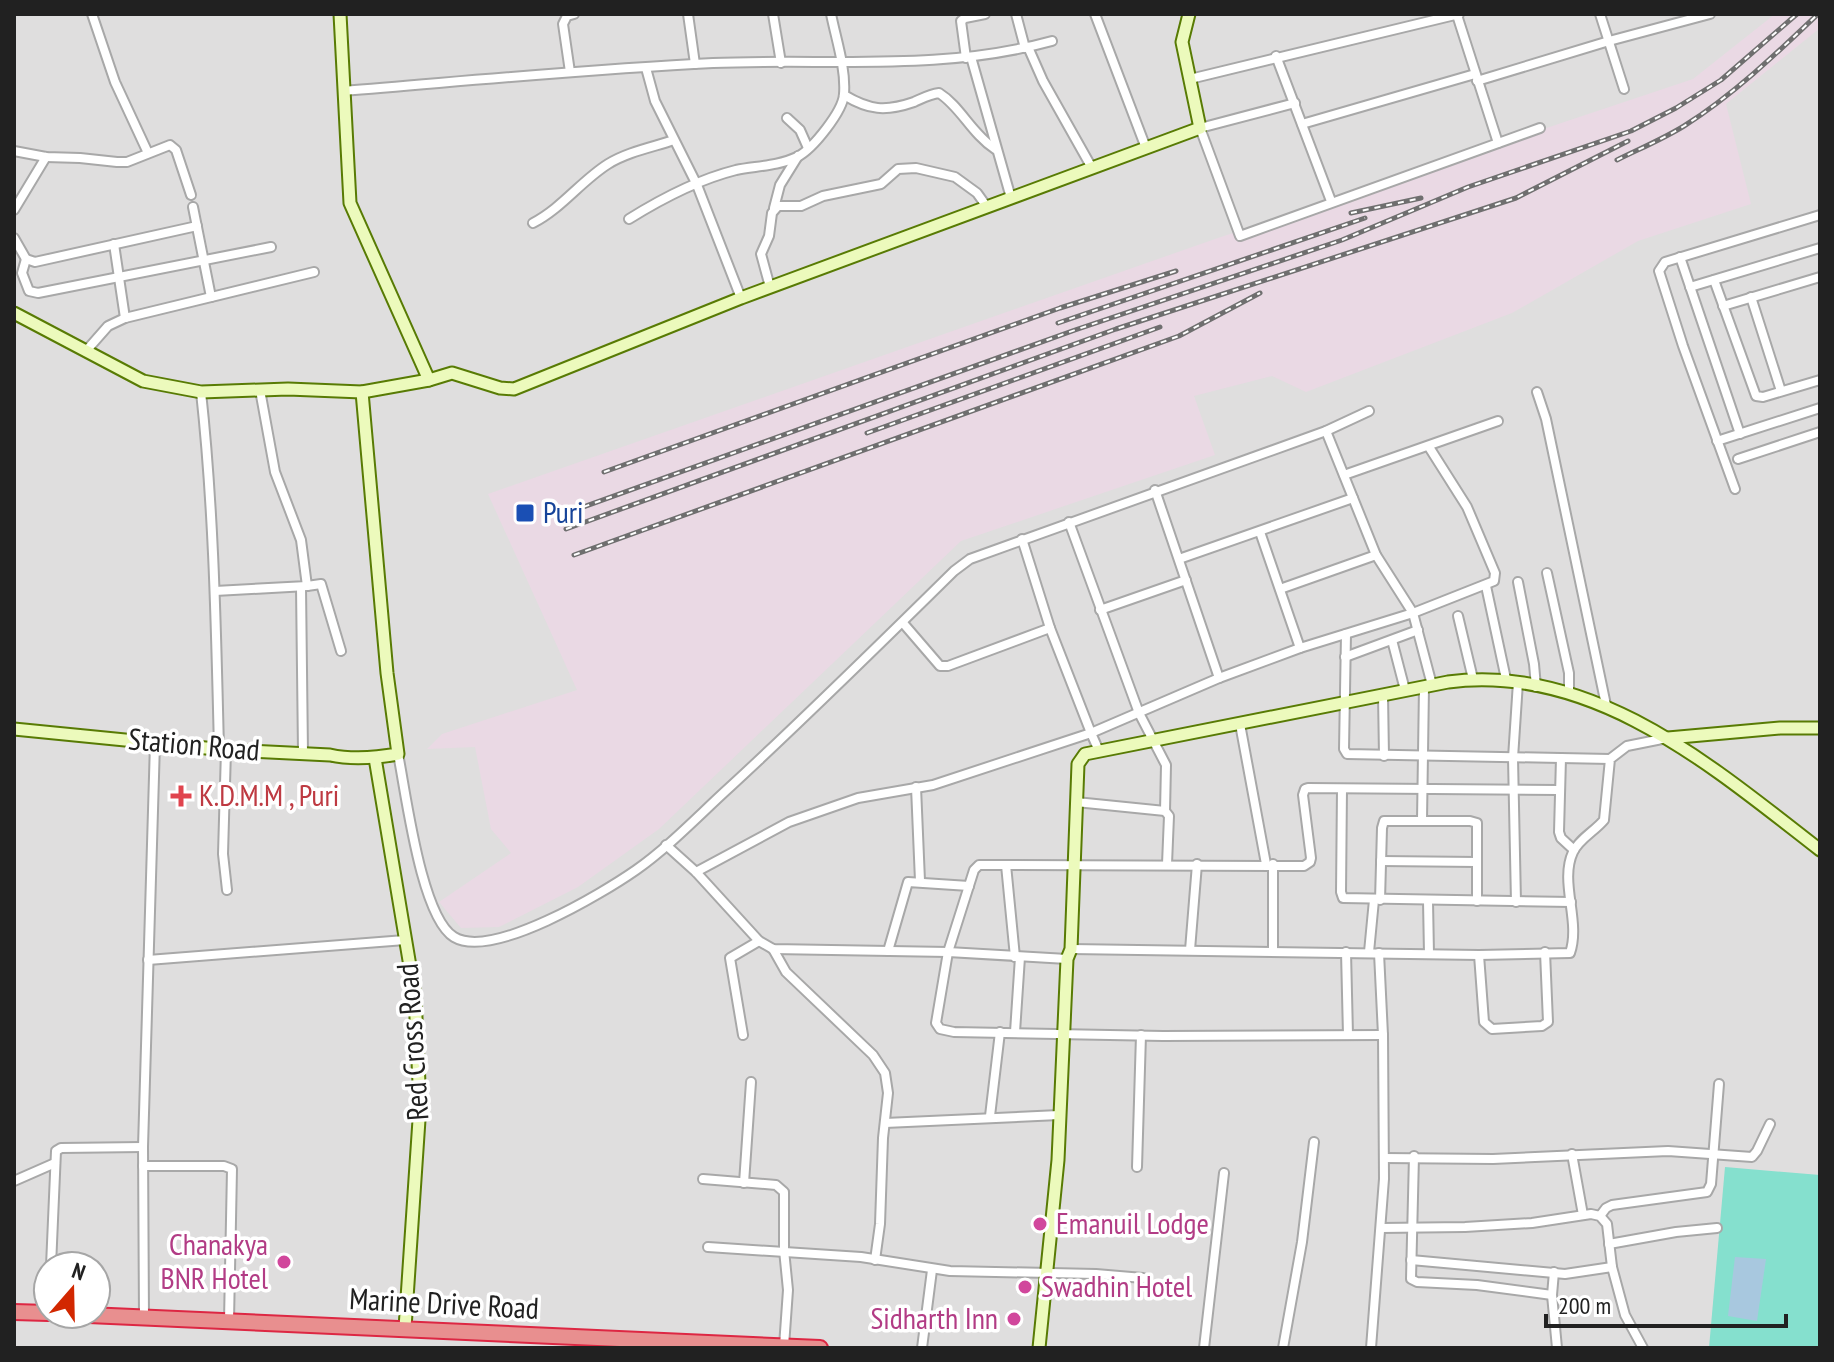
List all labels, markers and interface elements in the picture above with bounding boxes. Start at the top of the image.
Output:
place label: Puri [543,492,583,531]
marker: Puri [514,502,536,524]
street label: Station Road [127,718,261,769]
place label: K.D.M.M , Puri [199,775,339,814]
marker: K.D.M.M , Puri [170,785,192,807]
street label: Red Cross Road [387,962,436,1122]
place label: Emanuil Lodge [1056,1203,1209,1242]
marker: Emanuil Lodge [1031,1215,1049,1233]
place label: Chanakya BNR Hotel [161,1224,268,1297]
north arrow [32,1250,112,1330]
marker: Chanakya BNR Hotel [275,1253,293,1271]
text: N [68,1256,89,1286]
place label: Swadhin Hotel [1041,1266,1192,1305]
street label: Marine Drive Road [348,1278,540,1327]
marker: Swadhin Hotel [1016,1278,1034,1296]
scale bar [1546,1278,1786,1328]
text: 200 m [1558,1290,1611,1321]
place label: Sidharth Inn [870,1298,998,1337]
marker: Sidharth Inn [1005,1310,1023,1328]

